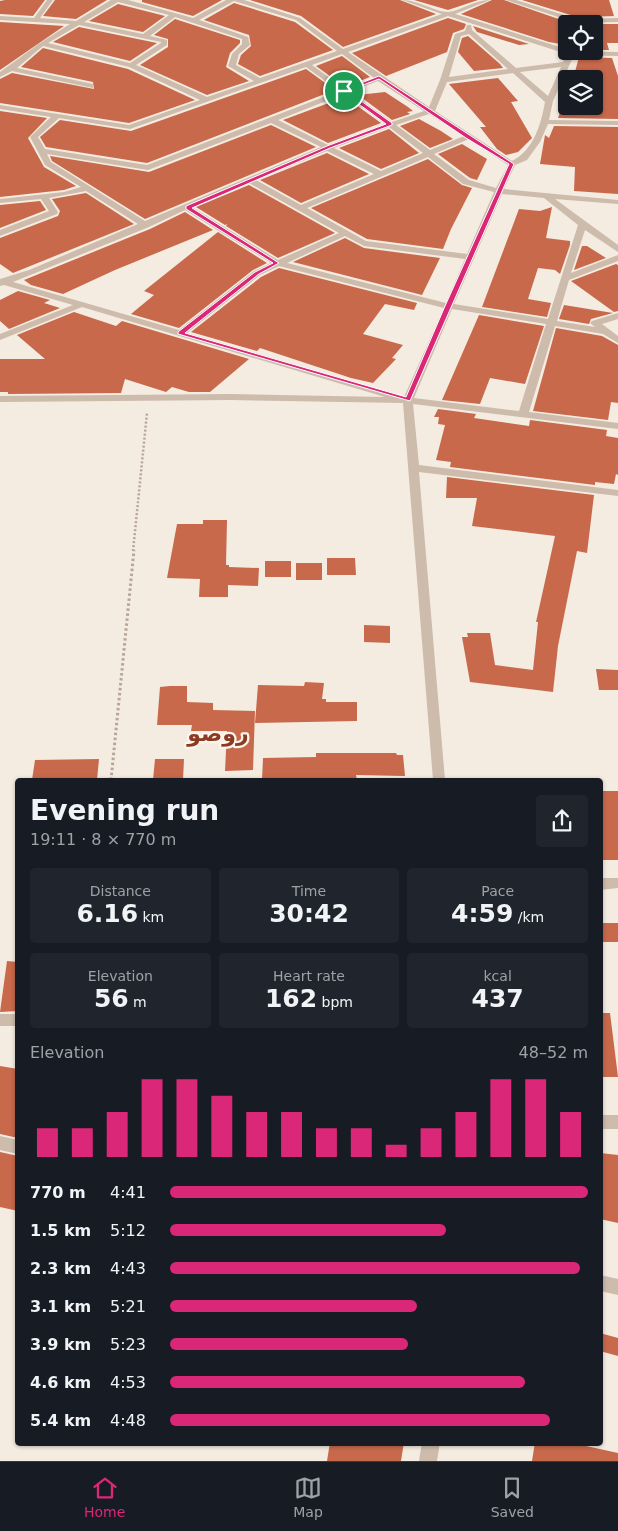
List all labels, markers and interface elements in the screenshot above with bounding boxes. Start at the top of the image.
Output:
map controls [558,15,603,115]
button: locate [558,15,603,60]
pin [323,70,365,112]
button: layers [558,70,603,115]
icon: arrive [330,77,358,105]
district label: روصو [186,721,249,747]
text: Evening run [30,794,219,827]
button: share [536,795,588,847]
text: 19:11 · 8 × 770 m [30,830,176,849]
text: Distance [90,883,151,899]
text: Time [292,883,326,899]
text: Pace [481,883,514,899]
text: 6.16 [76,899,138,928]
text: 30:42 [269,899,349,928]
text: 4:59 [451,899,513,928]
text: km [138,909,164,925]
text: /km [513,909,544,925]
text: Elevation [88,968,153,984]
text: Heart rate [273,968,345,984]
text: kcal [484,968,512,984]
text: 56 [94,984,129,1013]
text: 162 [265,984,317,1013]
text: 437 [472,984,524,1013]
text: m [129,994,147,1010]
text: bpm [317,994,353,1010]
text: Elevation [30,1043,104,1062]
text: 48–52 m [519,1043,588,1062]
text: 770 m [30,1183,86,1202]
text: 4:41 [110,1183,146,1202]
text: 1.5 km [30,1221,91,1240]
text: 5:12 [110,1221,146,1240]
text: 2.3 km [30,1259,91,1278]
text: 4:43 [110,1259,146,1278]
text: 3.1 km [30,1297,91,1316]
text: 5:21 [110,1297,146,1316]
text: 3.9 km [30,1335,91,1354]
text: 5:23 [110,1335,146,1354]
text: 4.6 km [30,1373,91,1392]
text: 4:53 [110,1373,146,1392]
text: 5.4 km [30,1411,91,1430]
text: 4:48 [110,1411,146,1430]
tab: Home [84,1474,125,1520]
tab: Map [293,1474,323,1520]
tab: Saved [491,1474,534,1520]

